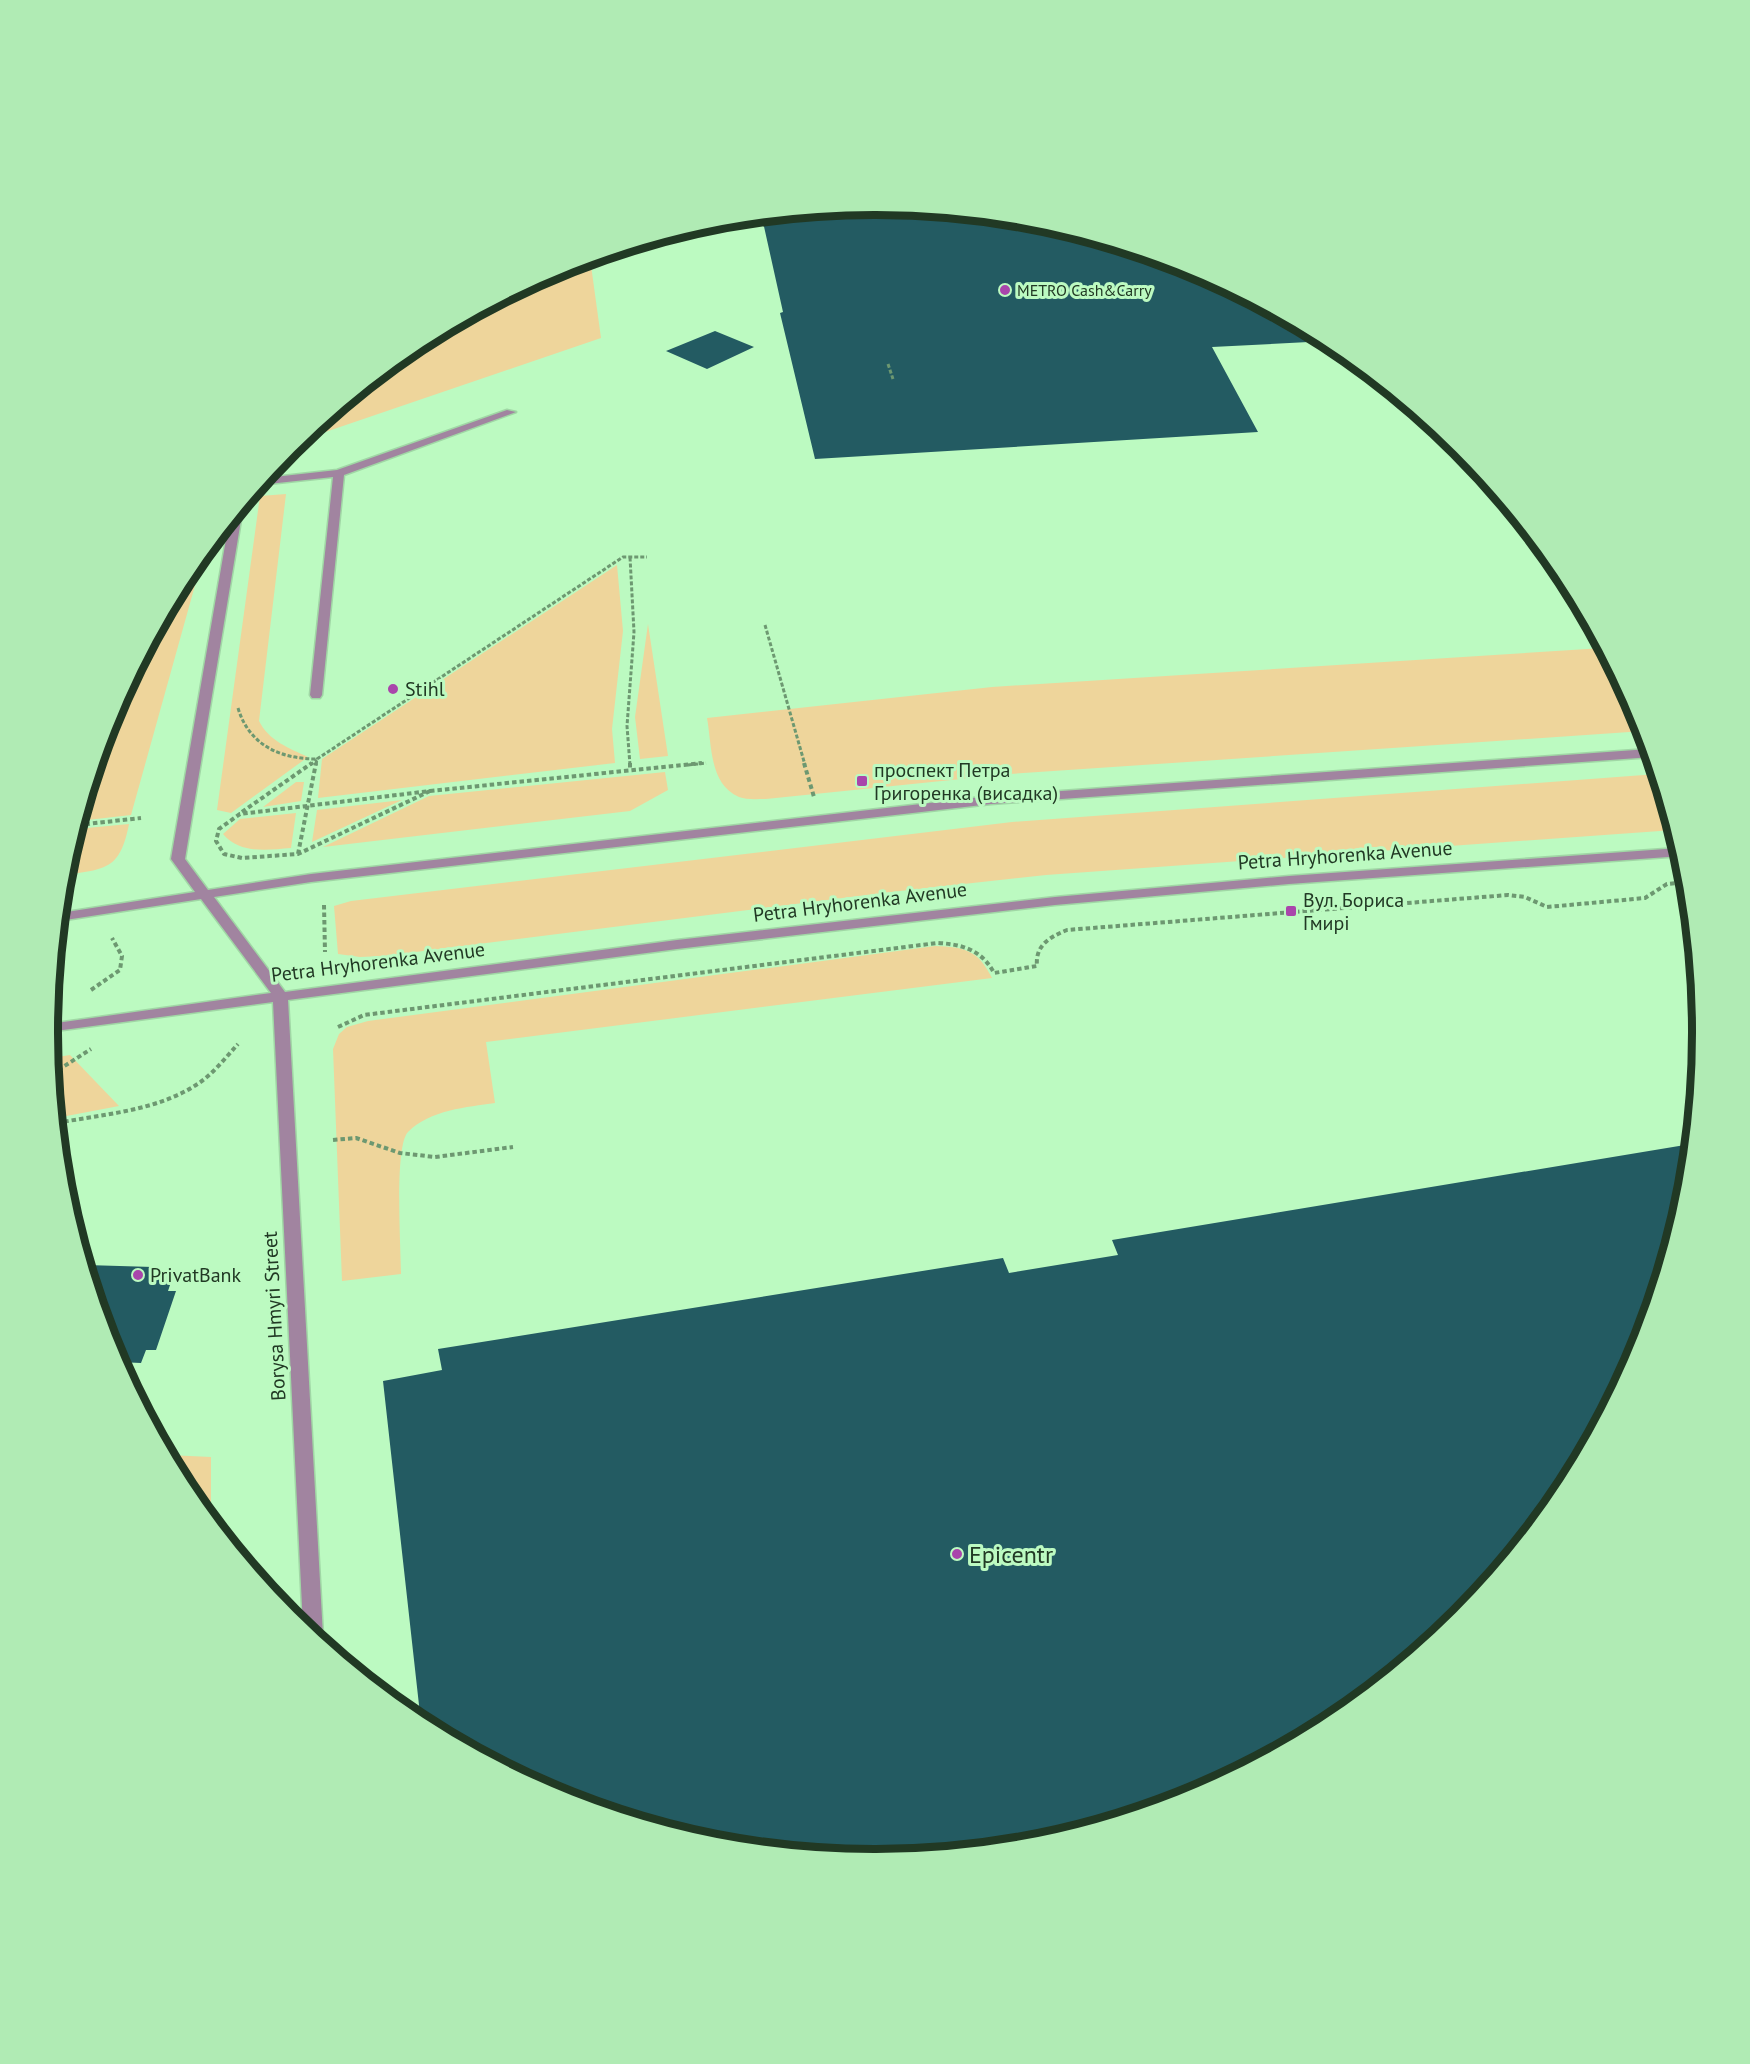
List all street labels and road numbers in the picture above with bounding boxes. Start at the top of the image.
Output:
street label: Petra Hryhorenka Avenue [1237,835,1453,875]
street label: Petra Hryhorenka Avenue [752,876,968,928]
street label: Petra Hryhorenka Avenue [270,936,486,988]
street label: Borysa Hmyri Street [257,1230,291,1401]

